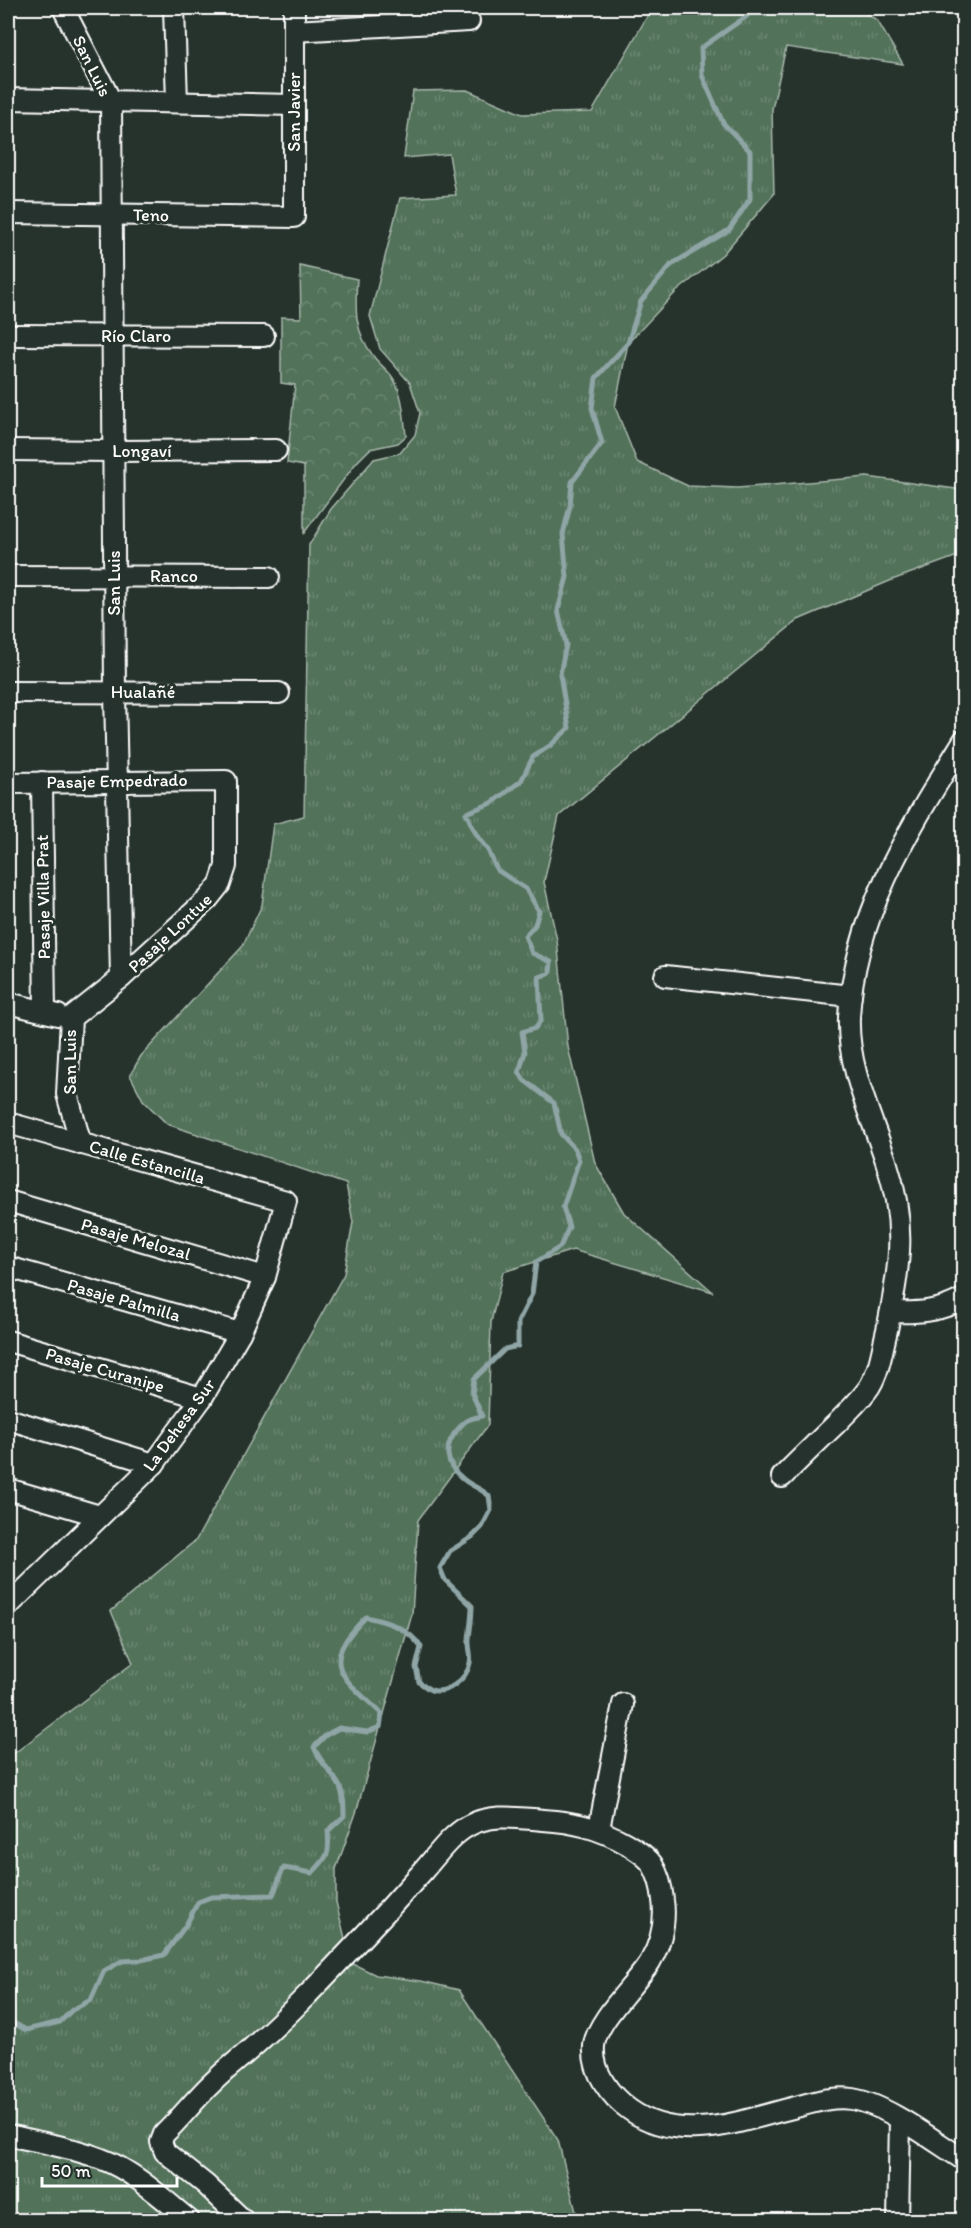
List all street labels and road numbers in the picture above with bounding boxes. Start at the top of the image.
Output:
street label: San Luis [68,32,116,100]
street label: San Javier [283,71,305,152]
street label: Teno [133,204,169,226]
street label: Río Claro [101,325,171,347]
street label: Longaví [112,440,172,462]
street label: San Luis [103,550,125,616]
street label: Ranco [150,565,198,587]
street label: Hualañé [111,681,175,703]
street label: Pasaje Empedrado [46,769,188,793]
street label: Pasaje Villa Prat [31,834,55,959]
street label: Pasaje Lontue [123,889,217,977]
street label: San Luis [59,1029,81,1095]
street label: Calle Estancilla [86,1135,208,1189]
street label: Pasaje Melozal [79,1213,193,1265]
street label: Pasaje Palmilla [65,1273,184,1327]
street label: Pasaje Curanipe [43,1343,167,1397]
street label: La Dehesa Sur [138,1374,221,1476]

